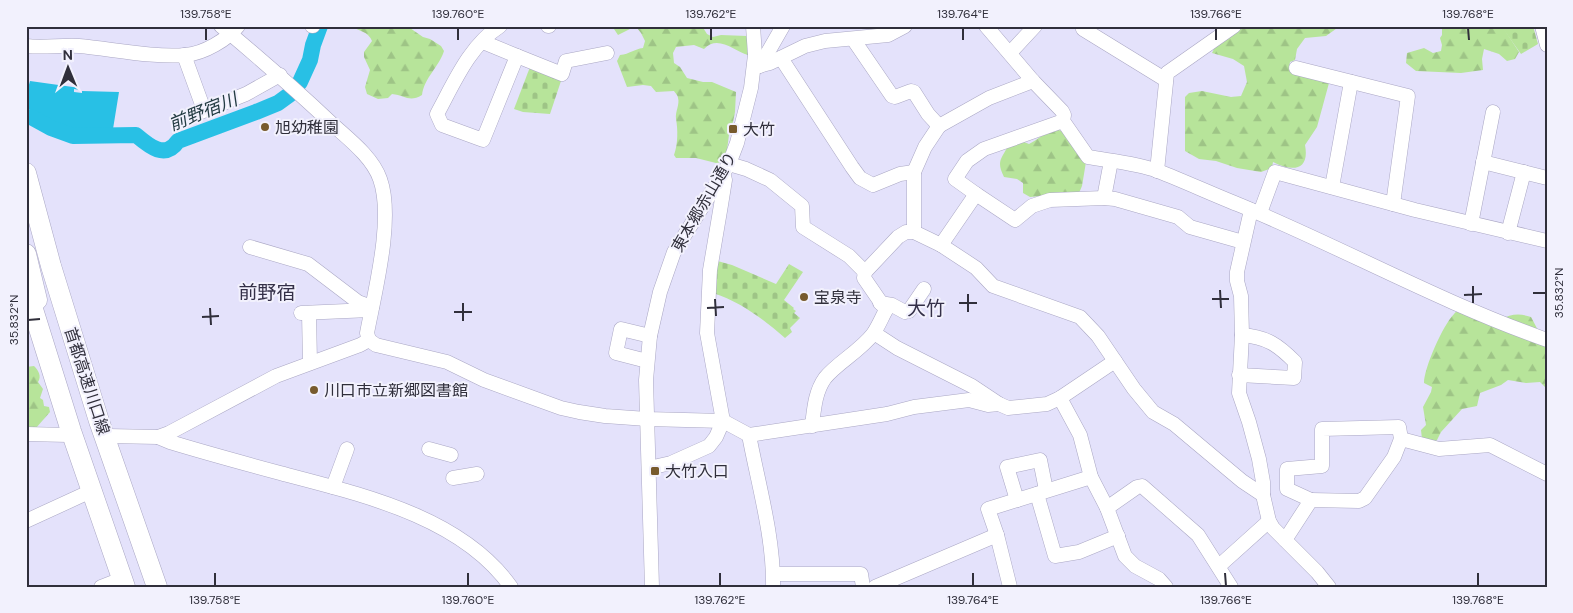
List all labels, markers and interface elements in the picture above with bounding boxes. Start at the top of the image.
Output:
text: 139.758°E [180,6,232,22]
text: 139.760°E [432,6,484,22]
text: 139.762°E [686,6,737,22]
text: 139.764°E [937,6,989,22]
text: 139.766°E [1190,6,1242,22]
text: 139.768°E [1442,6,1494,22]
north arrow [42,42,92,92]
text: N [63,46,73,64]
water label: 前野宿川 [165,87,243,137]
place label: 旭幼稚園 [275,117,339,138]
place label: 大竹 [743,119,775,140]
marker: 旭幼稚園 [259,121,271,133]
marker: 大竹 [727,123,739,135]
street label: 東本郷赤山通り [667,148,741,256]
text: 35.832°N [1551,268,1567,318]
district label: 前野宿 [238,280,296,305]
place label: 宝泉寺 [814,287,862,308]
marker: 宝泉寺 [798,291,810,303]
text: 35.832°N [6,295,22,345]
district label: 大竹 [907,296,945,321]
street label: 首都高速川口線 [60,324,114,438]
place label: 川口市立新郷図書館 [324,380,468,401]
marker: 川口市立新郷図書館 [308,384,320,396]
place label: 大竹入口 [665,461,729,482]
marker: 大竹入口 [649,465,661,477]
text: 139.758°E [189,592,241,608]
text: 139.760°E [442,592,494,608]
text: 139.762°E [695,592,746,608]
text: 139.764°E [947,592,999,608]
text: 139.766°E [1200,592,1252,608]
text: 139.768°E [1452,592,1504,608]

